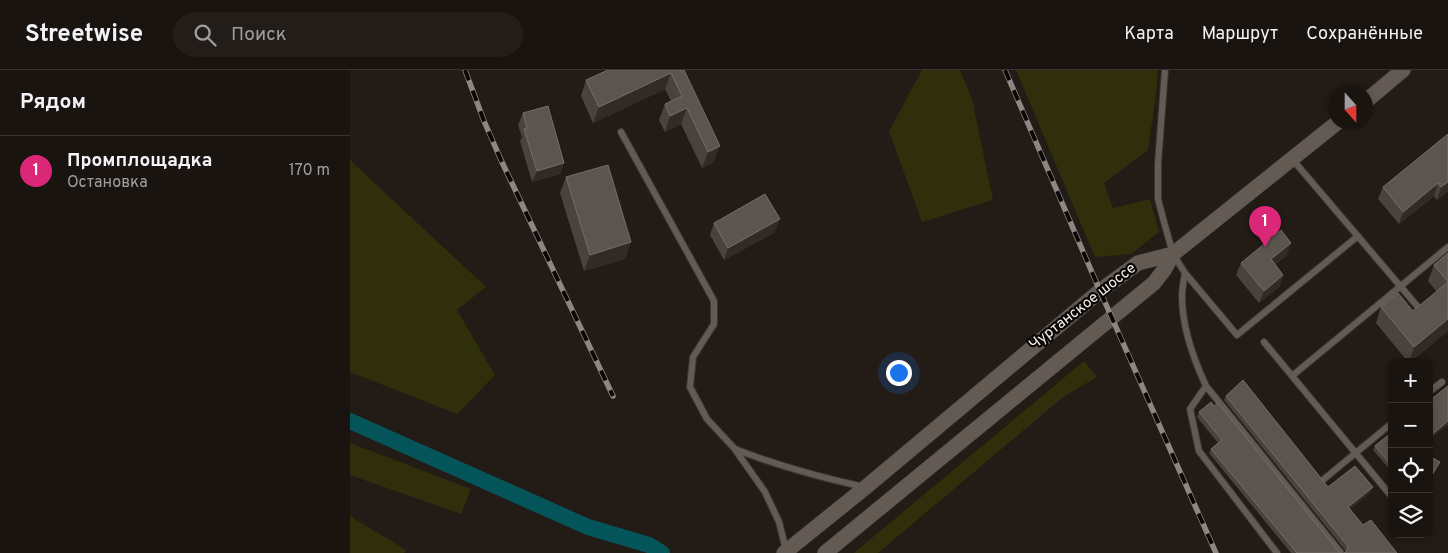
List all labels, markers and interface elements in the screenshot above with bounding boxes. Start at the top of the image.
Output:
search box [173,12,523,57]
text: Streetwise [25,20,143,50]
icon: search [191,21,219,49]
text: Поиск [231,23,287,47]
text: Карта [1124,23,1174,46]
text: Маршрут [1202,23,1278,46]
text: Сохранённые [1306,23,1423,46]
north arrow [1328,85,1373,130]
text: Рядом [20,89,86,116]
text: Промплощадка [67,149,212,173]
text: 1 [33,161,39,181]
text: 170 m [289,161,330,181]
text: Остановка [67,173,148,193]
pin: 1 [1249,206,1281,247]
street label: Чуртанское шоссе [1026,259,1140,355]
map controls [1388,358,1433,538]
button: + [1388,358,1433,403]
your location [886,360,912,386]
button: − [1388,403,1433,448]
button: locate [1388,448,1433,493]
button: layers [1388,493,1433,538]

